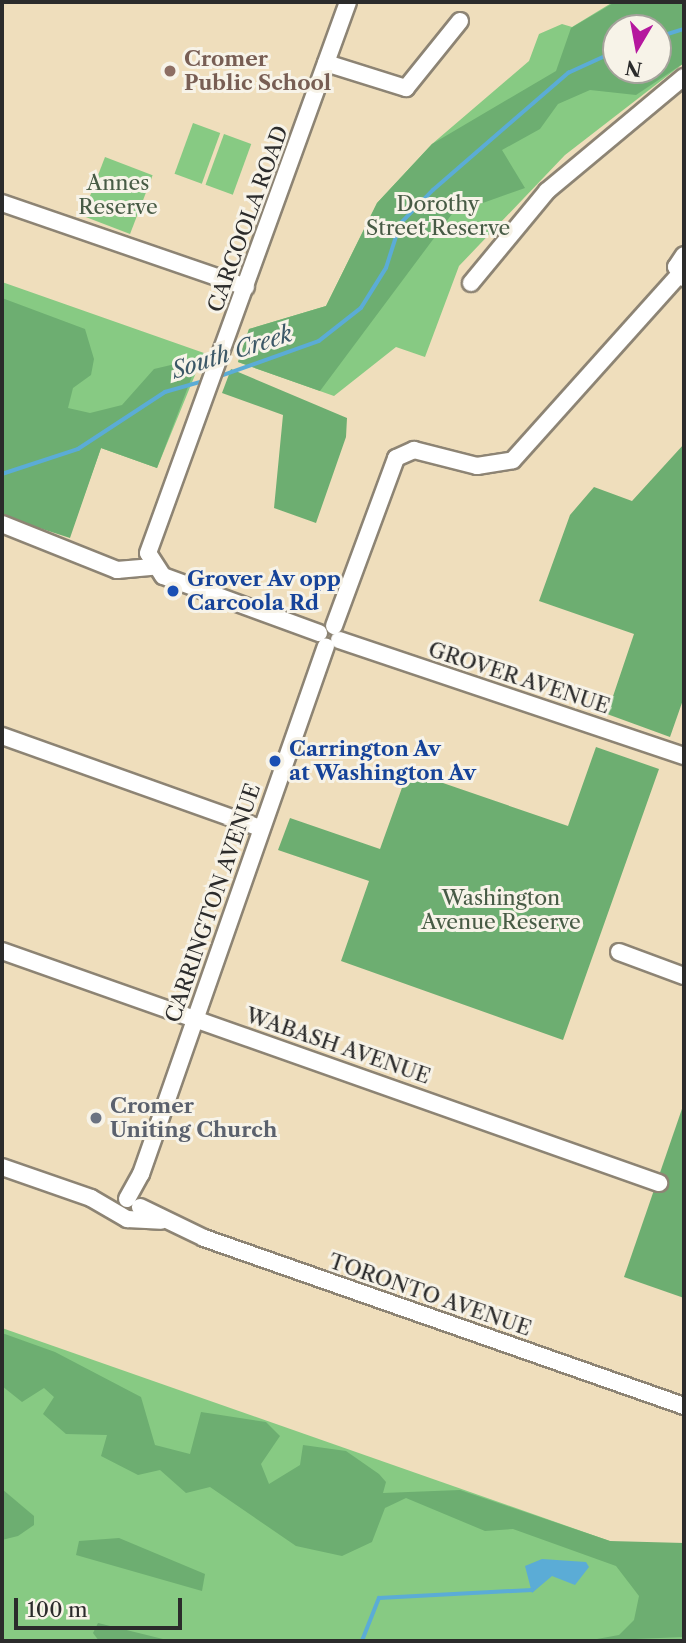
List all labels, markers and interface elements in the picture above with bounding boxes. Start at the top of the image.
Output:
north arrow [602,14,672,84]
place label: Cromer Public School [184,46,331,96]
text: N [623,55,644,81]
marker: Cromer Public School [162,63,178,79]
street label: CARCOOLA ROAD [202,122,294,316]
park label: Annes Reserve [78,170,158,220]
park label: Dorothy Street Reserve [366,191,510,241]
water label: South Creek [168,320,296,384]
place label: Grover Av opp Carcoola Rd [187,566,343,616]
marker: Grover Av opp Carcoola Rd [165,583,181,599]
street label: GROVER AVENUE [424,637,614,719]
place label: Carrington Av at Washington Av [289,736,478,786]
marker: Carrington Av at Washington Av [267,753,283,769]
street label: CARRINGTON AVENUE [160,780,266,1026]
park label: Washington Avenue Reserve [421,885,581,935]
street label: WABASH AVENUE [242,1002,434,1090]
place label: Cromer Uniting Church [110,1093,277,1143]
marker: Cromer Uniting Church [88,1110,104,1126]
street label: TORONTO AVENUE [325,1248,535,1342]
scale bar [18,1584,186,1628]
text: 100 m [27,1597,88,1622]

